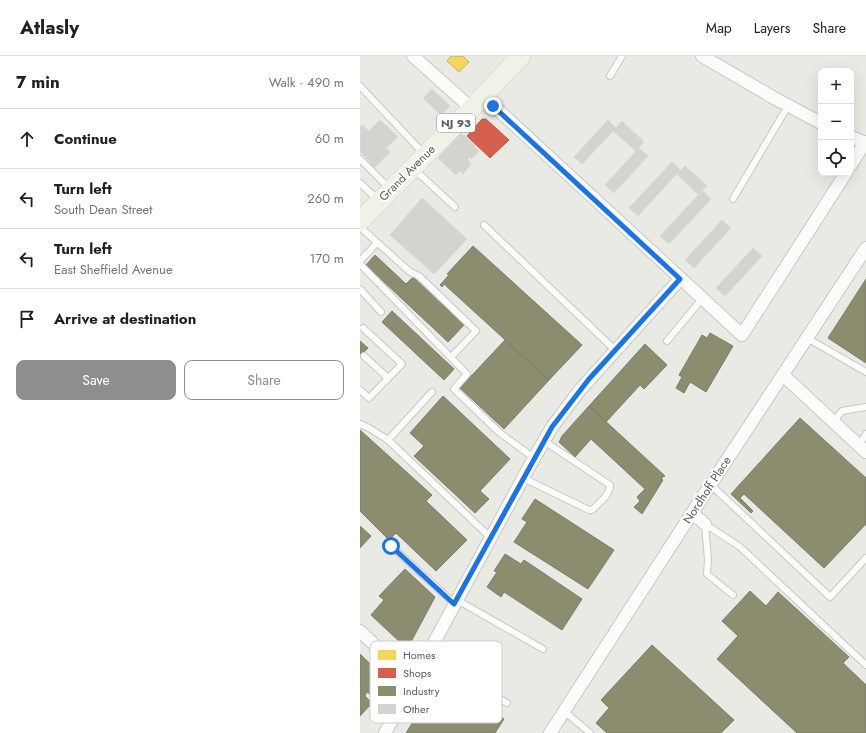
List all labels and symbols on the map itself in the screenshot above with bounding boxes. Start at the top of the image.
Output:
route end [484,97,502,115]
road number: NJ 93 [437,114,475,132]
street label: Grand Avenue [375,141,439,205]
street label: Nordhoff Place [678,453,736,527]
route start [382,537,400,555]
legend [370,641,502,723]
text: Homes [403,647,436,663]
text: Shops [403,665,432,681]
text: Industry [403,683,440,699]
text: Other [403,701,430,717]

